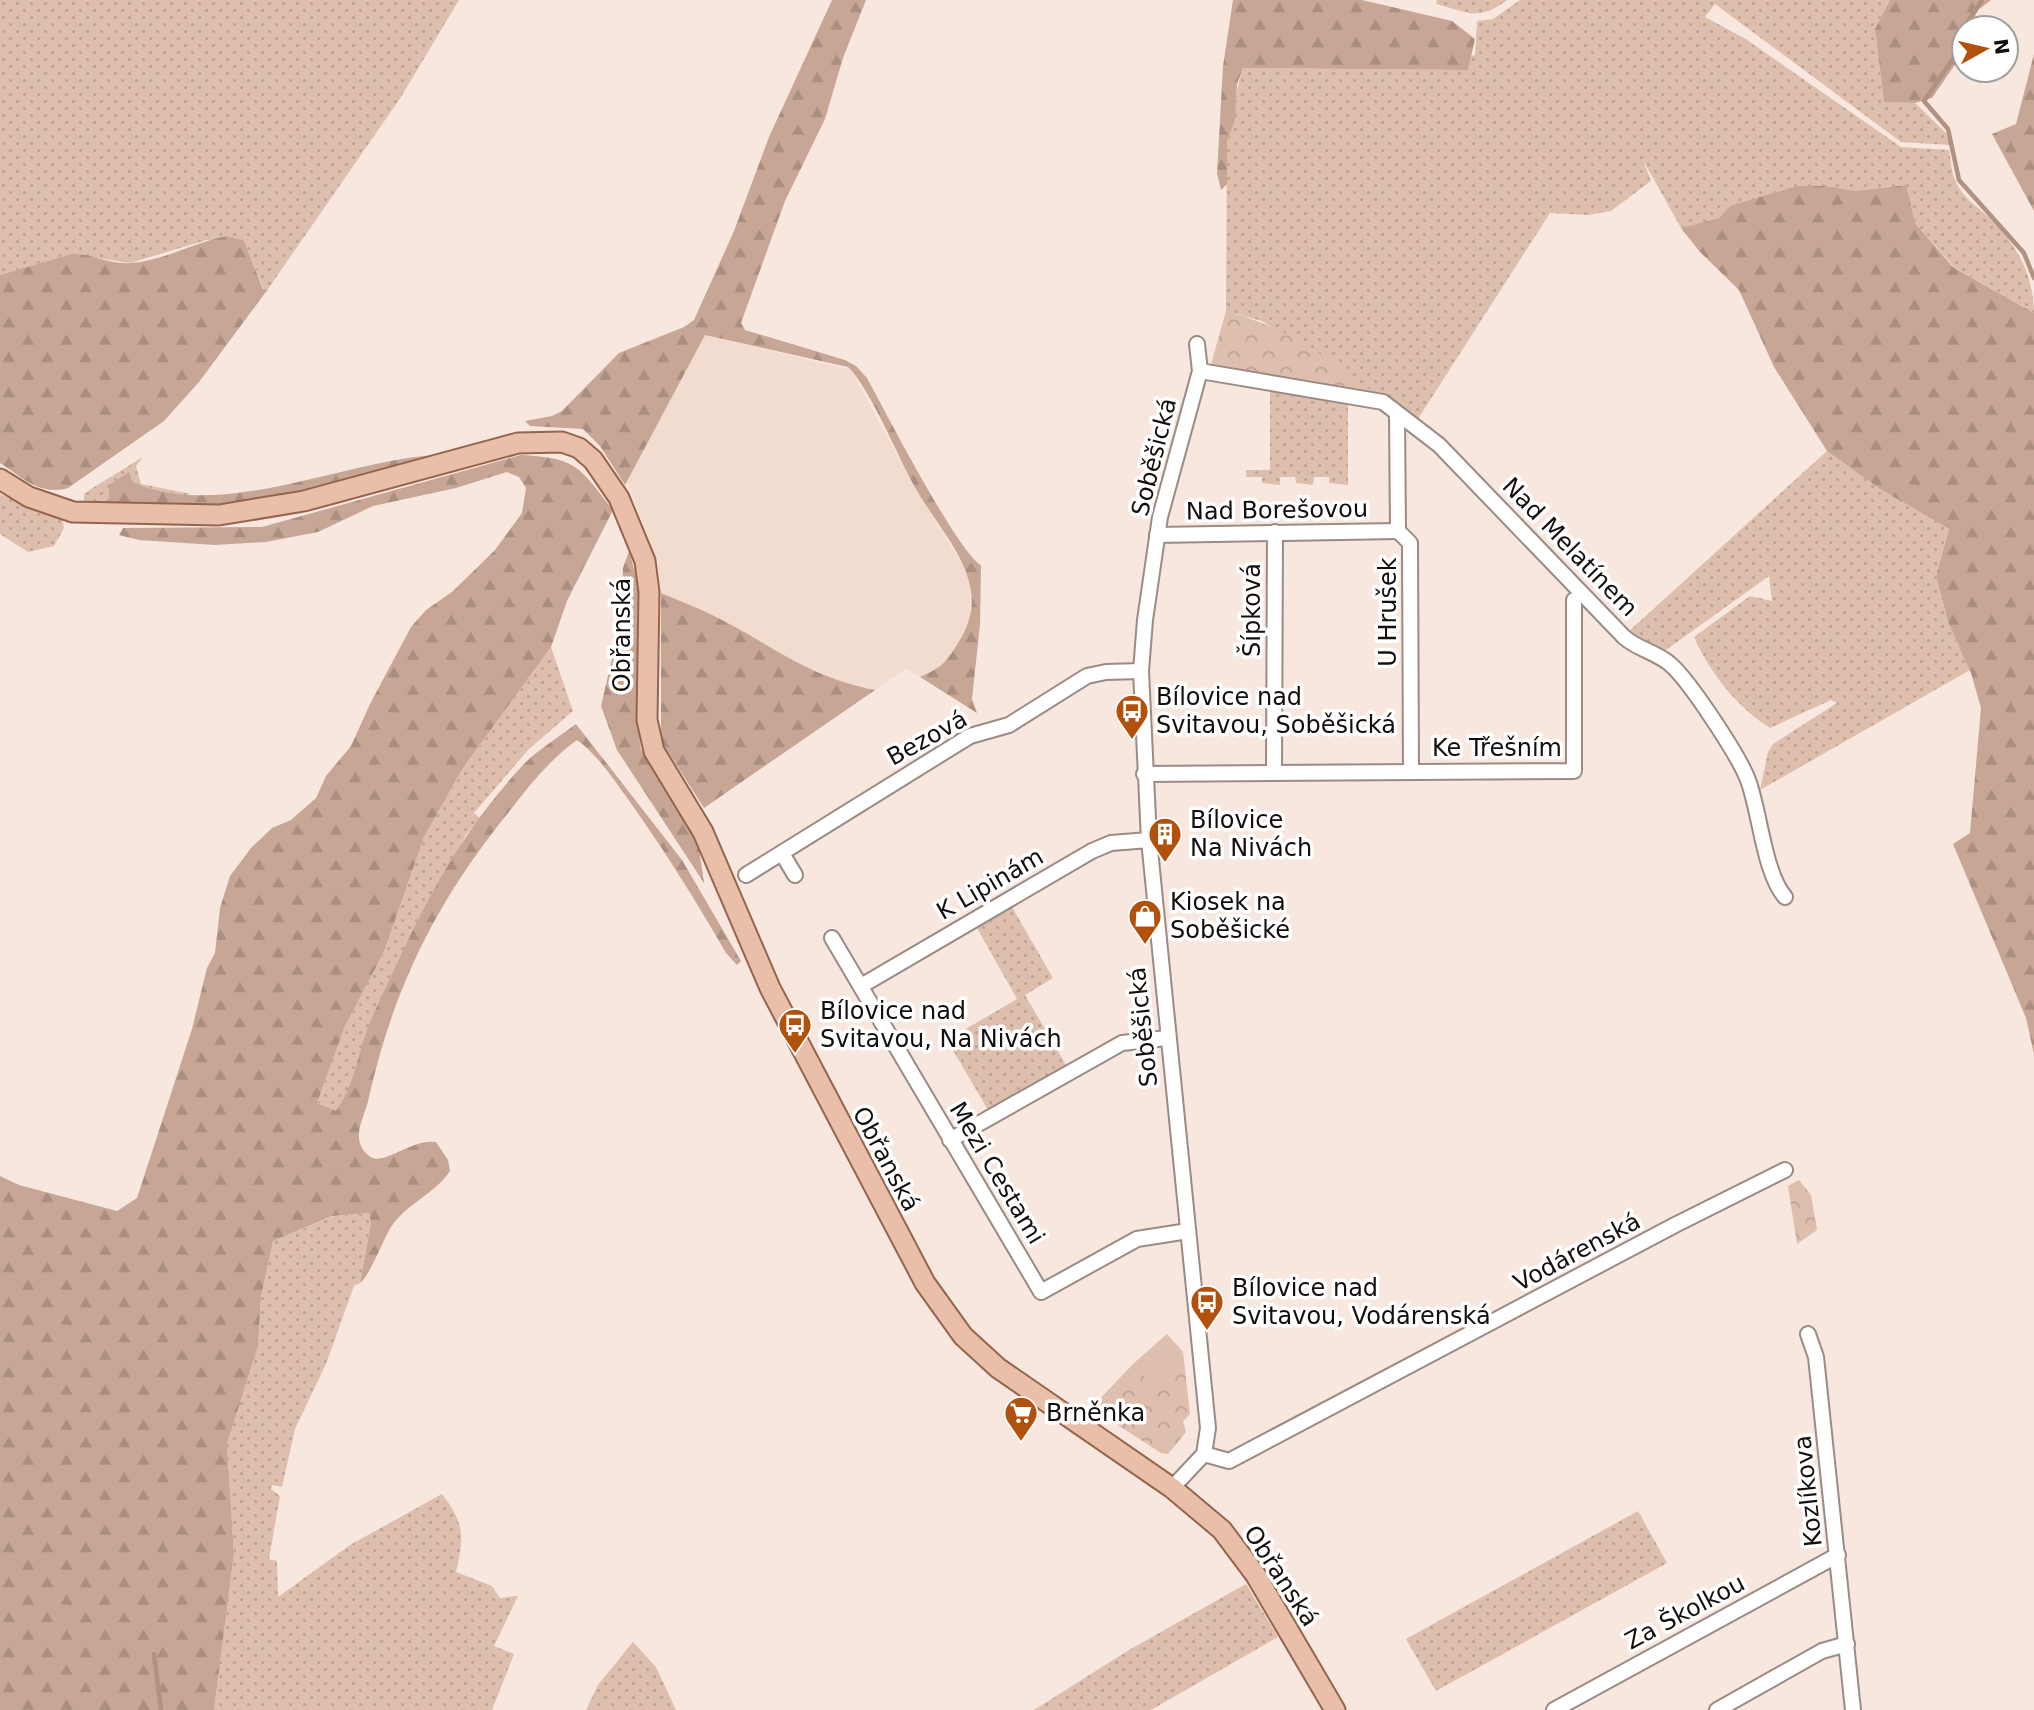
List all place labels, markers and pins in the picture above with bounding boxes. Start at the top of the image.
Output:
place label: Bílovice nad Svitavou, Soběšická [1156,683,1396,739]
bus stop icon: Bílovice nad Svitavou, Soběšická [1113,692,1151,741]
place label: Bílovice Na Nivách [1190,806,1312,862]
building icon: Bílovice Na Nivách [1146,815,1184,864]
place label: Kiosek na Soběšické [1170,888,1290,944]
shop icon: Kiosek na Soběšické [1126,897,1164,946]
place label: Bílovice nad Svitavou, Na Nivách [820,997,1062,1053]
bus stop icon: Bílovice nad Svitavou, Na Nivách [776,1006,814,1055]
place label: Bílovice nad Svitavou, Vodárenská [1232,1274,1491,1330]
bus stop icon: Bílovice nad Svitavou, Vodárenská [1188,1283,1226,1332]
supermarket icon: Brněnka [1002,1394,1040,1443]
place label: Brněnka [1046,1399,1145,1427]

